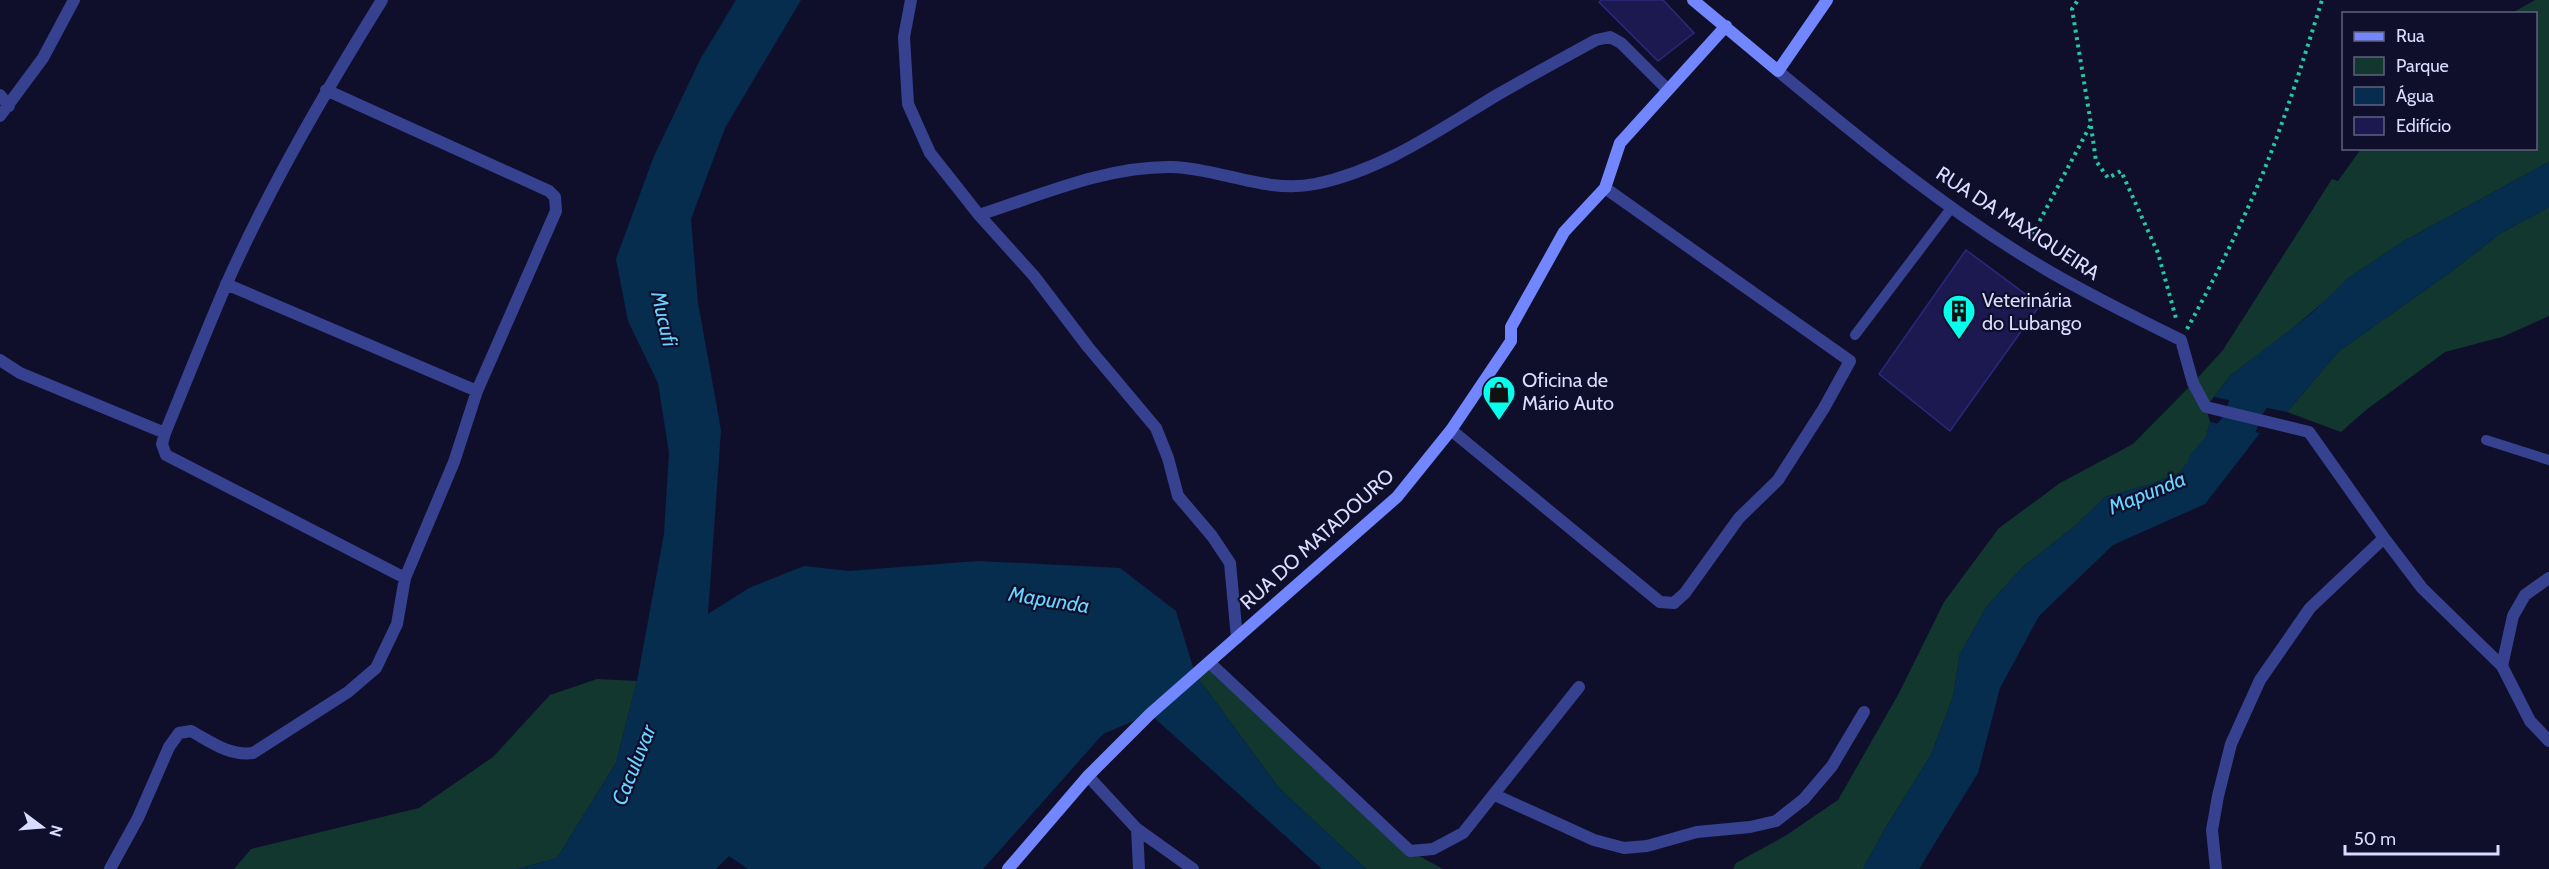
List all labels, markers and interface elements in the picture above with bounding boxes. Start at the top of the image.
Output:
legend [2342,12,2537,150]
text: Rua [2396,25,2425,47]
text: Parque [2396,55,2449,77]
text: Água [2396,85,2434,107]
text: Edifício [2396,115,2451,137]
street label: RUA DA MAXIQUEIRA [1932,161,2105,285]
water label: Mucufi [646,288,683,349]
place label: Veterinária do Lubango [1982,288,2082,335]
building icon: Veterinária do Lubango [1941,293,1977,340]
place label: Oficina de Mário Auto [1522,368,1614,415]
shop icon: Oficina de Mário Auto [1481,374,1517,421]
street label: RUA DO MATADOURO [1235,464,1399,614]
water label: Mapunda [2103,466,2189,520]
water label: Mapunda [1006,581,1091,618]
water label: Caculuvar [606,720,661,809]
north arrow [12,797,72,857]
scale bar [2345,818,2498,856]
text: N [45,823,67,839]
text: 50 m [2354,828,2396,850]

